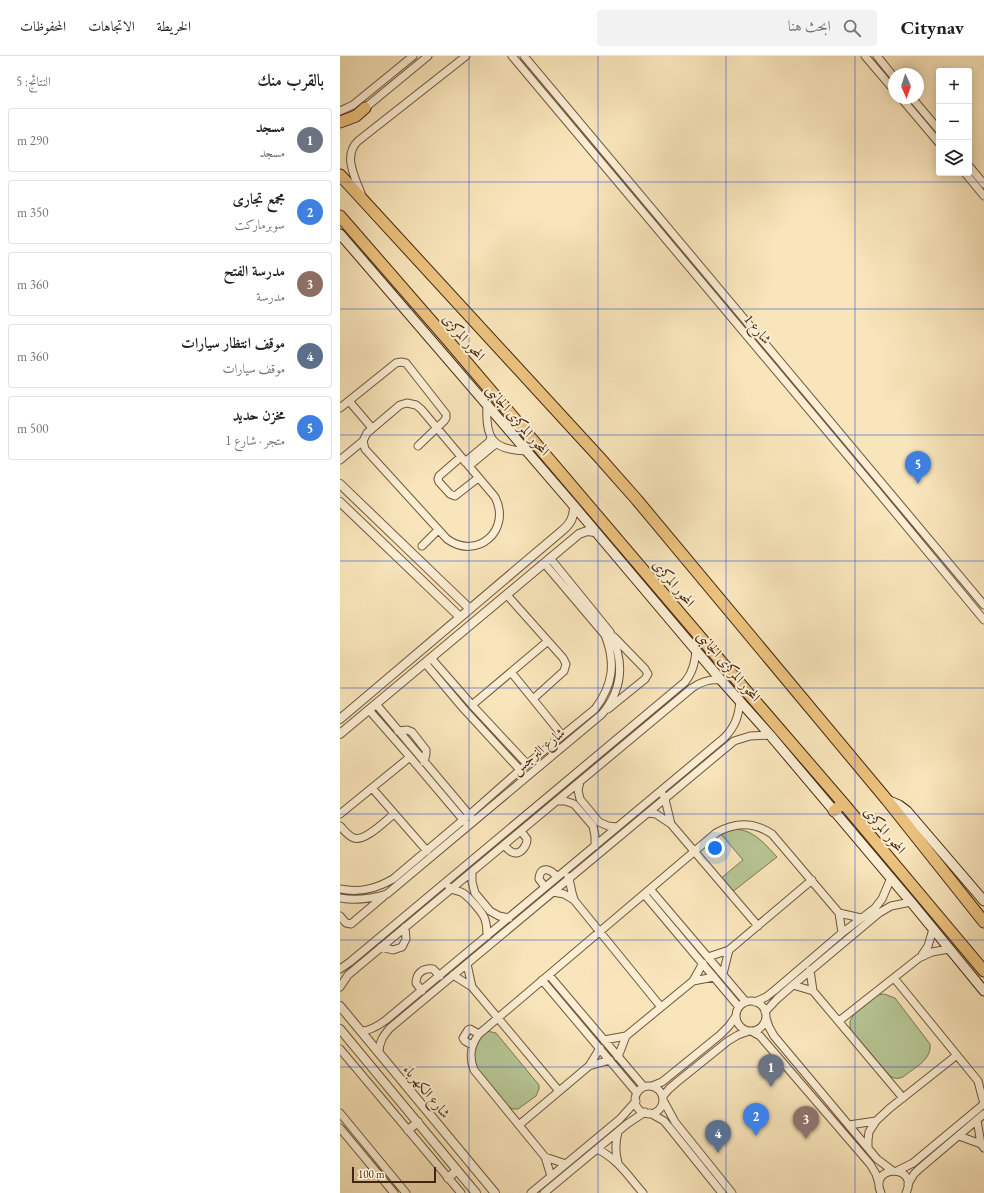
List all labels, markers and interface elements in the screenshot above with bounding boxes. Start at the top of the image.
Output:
search box [597,10,877,46]
text: Citynav [901,15,964,40]
text: ابحث هنا [788,16,831,35]
text: المحفوظات [20,17,66,35]
text: الاتجاهات [88,17,135,35]
text: الخريطة [157,17,191,35]
icon: search [841,17,863,39]
north arrow [888,68,924,104]
map controls [936,68,972,176]
button: + [936,68,972,104]
text: بالقرب منك [257,69,324,91]
text: النتائج: 5 [16,73,51,90]
button: − [936,104,972,140]
text: مسجد [256,117,285,136]
text: 290 m [17,132,48,149]
text: 1 [307,132,313,149]
button: layers [936,140,972,176]
text: مسجد [259,144,285,161]
text: مجمع تجارى [233,189,285,208]
text: 350 m [17,204,48,221]
text: 2 [307,204,313,221]
text: سوبرماركت [235,216,285,233]
text: مدرسة الفتح [224,261,285,280]
text: 360 m [17,276,48,293]
text: 3 [307,276,313,293]
text: مدرسة [256,288,285,305]
street label: المحور المركزى [439,310,489,364]
street label: شارع 1 [738,310,776,350]
text: موقف انتظار سيارات [181,333,285,352]
text: 360 m [17,348,48,365]
text: 4 [307,348,313,365]
text: موقف سيارات [222,360,285,377]
street label: المحور المركزى الجانبى [481,381,554,461]
text: مخزن حديد [233,405,285,424]
text: 500 m [17,420,48,437]
text: 5 [307,420,313,437]
text: متجر · شارع 1 [225,432,285,449]
pin: 5 [905,451,931,484]
street label: المحور المركزى [649,556,699,610]
street label: المحور المركزى الجانبى [692,627,765,707]
street label: شارع النرجس [507,723,570,781]
street label: المحور المركزى [860,803,910,857]
your location [705,838,725,858]
pin: 1 [758,1054,784,1087]
street label: شارع الكهرباء [397,1060,455,1124]
pin: 2 [743,1103,769,1136]
pin: 3 [793,1106,819,1139]
pin: 4 [705,1120,731,1153]
scale bar [352,1165,436,1184]
text: 100 m [358,1167,385,1181]

